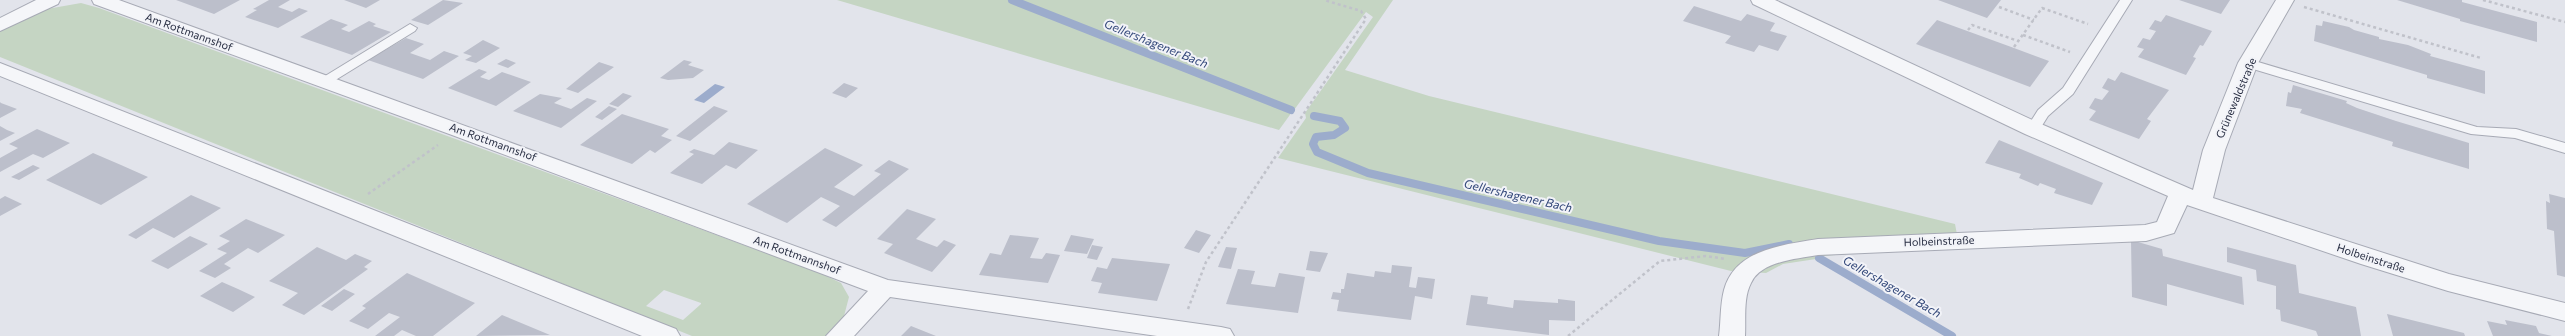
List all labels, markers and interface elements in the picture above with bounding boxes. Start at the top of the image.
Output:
street label: Am Rottmannshof [144,10,235,54]
water label: Gellershagener Bach [1102,16,1210,70]
street label: Grünewaldstraße [2213,55,2258,140]
street label: Am Rottmannshof [448,120,539,164]
water label: Gellershagener Bach [1463,176,1574,214]
street label: Am Rottmannshof [752,233,843,277]
street label: Holbeinstraße [1903,233,1975,248]
street label: Holbeinstraße [2335,240,2407,275]
water label: Gellershagener Bach [1841,252,1944,320]

